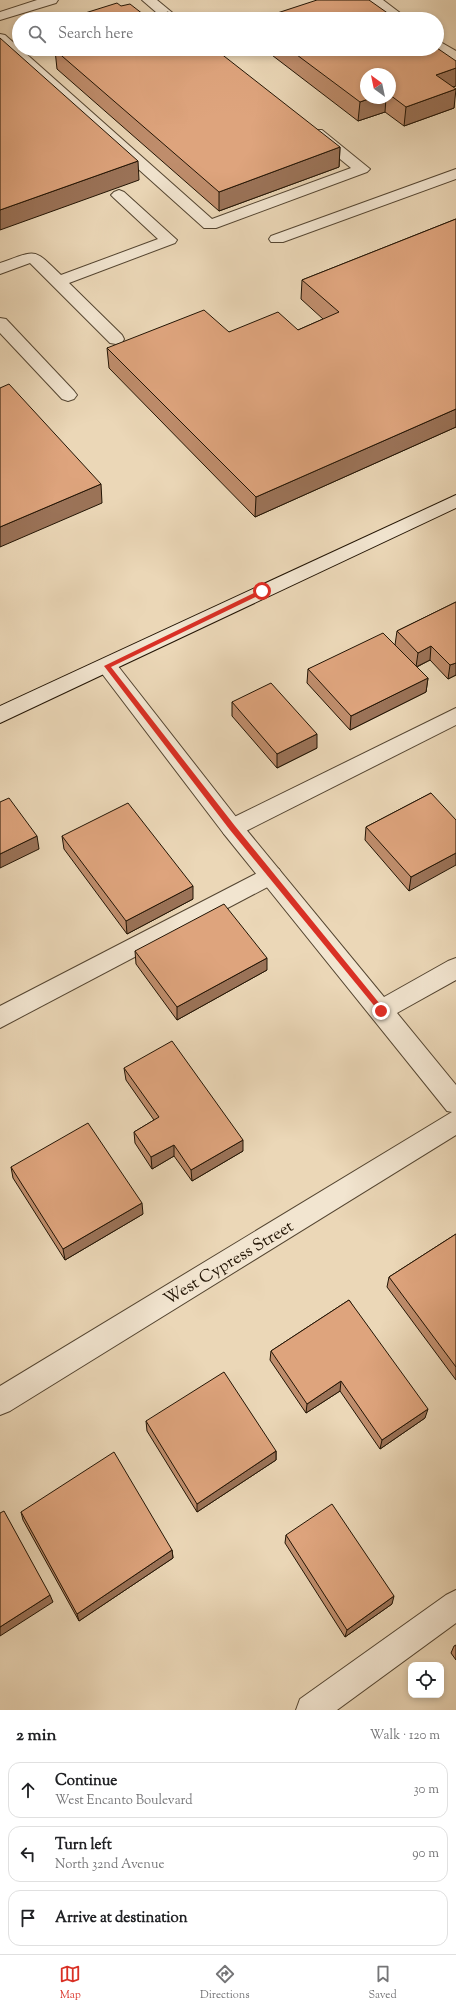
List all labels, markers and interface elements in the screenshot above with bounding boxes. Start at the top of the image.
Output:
search box [12,12,444,56]
icon: search [26,23,48,45]
text: Search here [58,24,133,45]
north arrow [360,68,396,104]
route start [253,582,271,600]
route end [372,1002,390,1020]
street label: West Cypress Street [159,1215,299,1312]
map controls [408,1662,444,1698]
button: locate [408,1662,444,1698]
text: 2 min [16,1724,57,1748]
text: Walk · 120 m [370,1727,440,1745]
text: Continue [55,1771,117,1792]
icon: ahead [17,1779,39,1801]
text: 30 m [413,1781,439,1799]
text: West Encanto Boulevard [55,1792,193,1810]
text: Turn left [55,1835,112,1856]
icon: left [17,1843,39,1865]
text: 90 m [412,1845,439,1863]
text: North 32nd Avenue [55,1856,164,1874]
icon: arrive [17,1907,39,1929]
text: Arrive at destination [55,1908,188,1929]
tab: Map [59,1963,81,2003]
tab: Directions [200,1963,250,2003]
tab: Saved [368,1963,397,2003]

